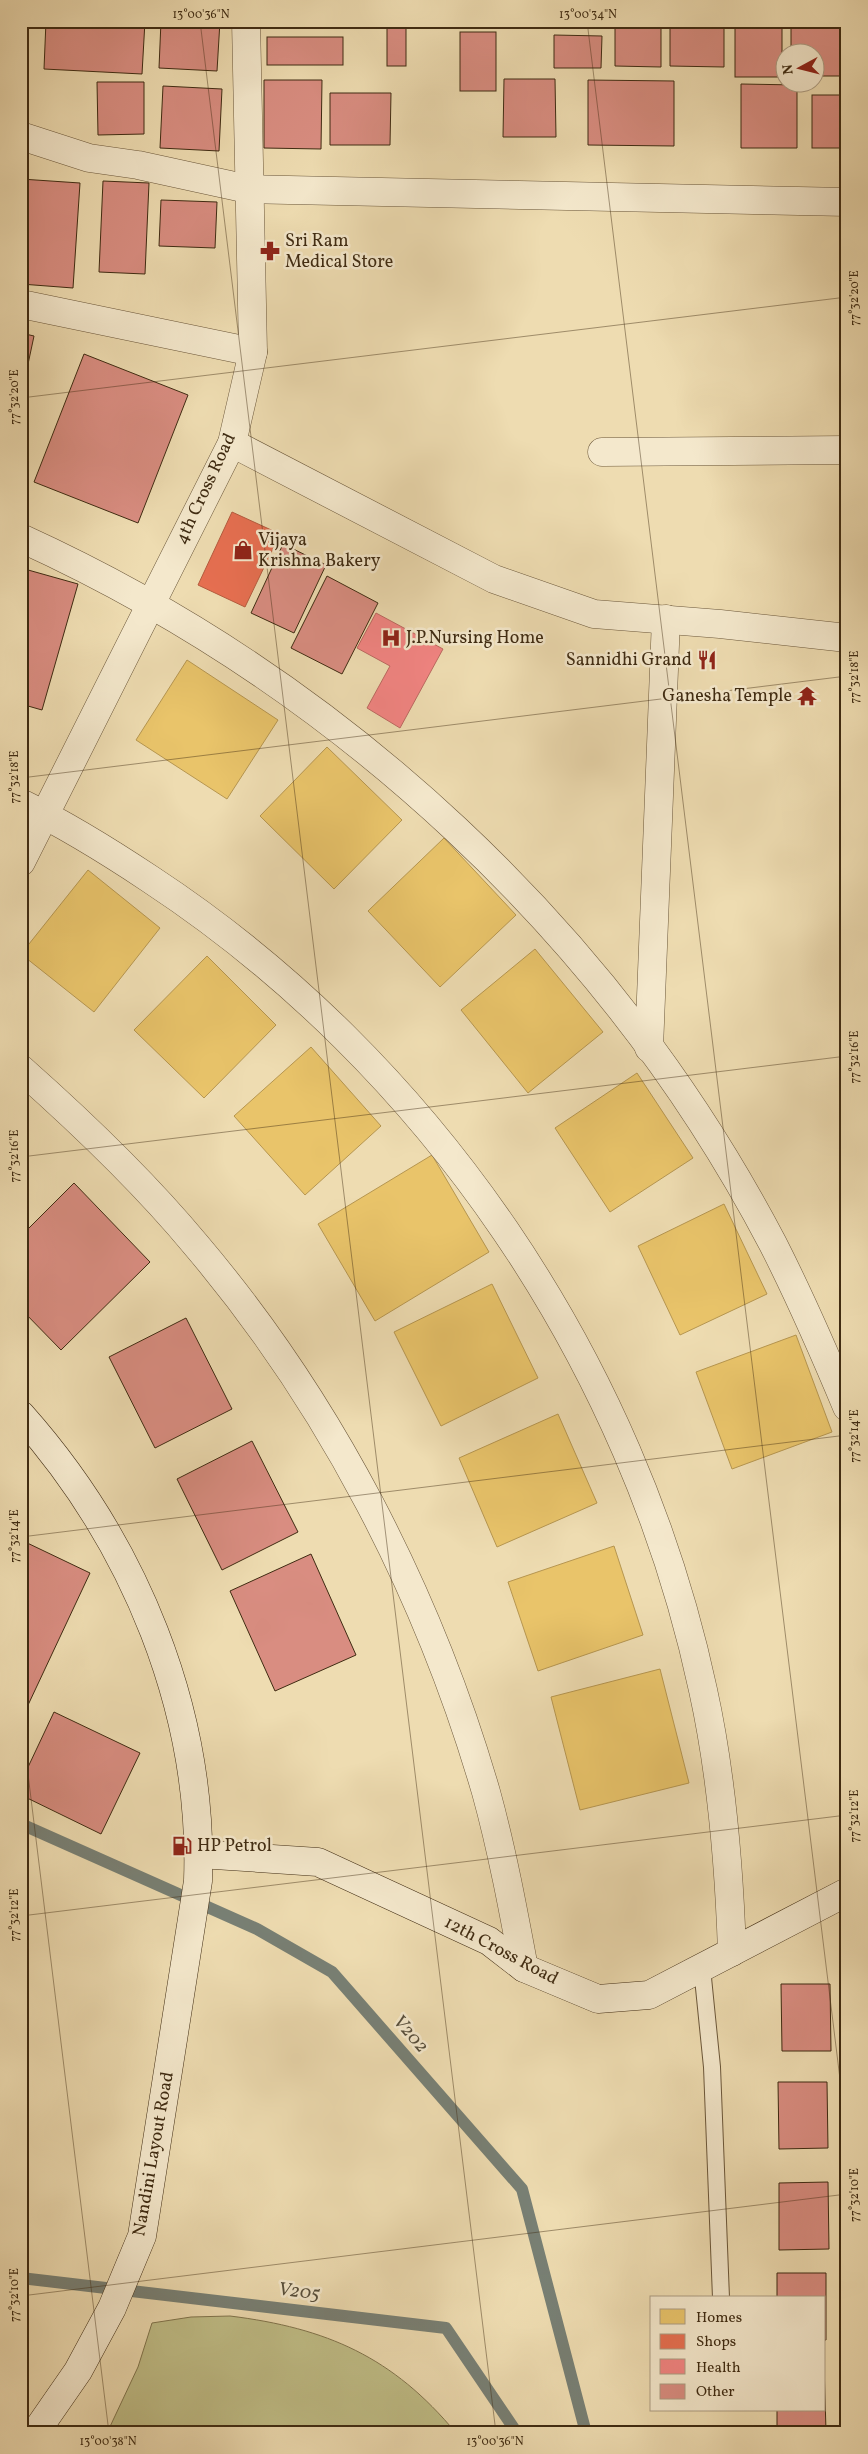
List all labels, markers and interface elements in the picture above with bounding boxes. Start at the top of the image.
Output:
text: 13°00'36"N [172,7,230,23]
text: 13°00'34"N [559,7,617,23]
north arrow [776,42,826,92]
text: N [779,63,799,76]
place label: Sri Ram Medical Store [285,229,393,275]
pharmacy icon: Sri Ram Medical Store [259,240,281,262]
text: 77°32'20"E [847,270,863,326]
text: 77°32'20"E [7,369,23,425]
street label: 4th Cross Road [169,429,243,549]
place label: Vijaya Krishna Bakery [258,528,381,574]
shop icon: Vijaya Krishna Bakery [232,539,254,561]
place label: J.P.Nursing Home [406,626,544,651]
hospital icon: J.P.Nursing Home [380,627,402,649]
place label: Sannidhi Grand [566,648,692,673]
restaurant icon: Sannidhi Grand [696,649,718,671]
text: 77°32'18"E [847,651,863,703]
place label: Ganesha Temple [662,684,792,709]
temple icon: Ganesha Temple [796,685,818,707]
text: 77°32'18"E [7,751,23,803]
text: 77°32'16"E [847,1031,863,1083]
text: 77°32'16"E [7,1130,23,1182]
text: 77°32'14"E [847,1409,863,1463]
text: 77°32'14"E [7,1509,23,1563]
text: 77°32'12"E [847,1789,863,1843]
place label: HP Petrol [197,1834,272,1859]
fuel station icon: HP Petrol [171,1835,193,1857]
text: 77°32'12"E [7,1888,23,1942]
street label: 12th Cross Road [440,1910,562,1992]
water label: V202 [386,2009,434,2059]
street label: Nandini Layout Road [127,2070,181,2238]
text: 77°32'10"E [847,2168,863,2222]
text: 77°32'10"E [7,2268,23,2322]
water label: V205 [276,2277,322,2307]
legend [650,2296,826,2412]
text: Homes [696,2308,742,2329]
text: Shops [696,2332,736,2353]
text: Health [696,2358,741,2379]
text: Other [696,2382,735,2403]
text: 13°00'38"N [79,2434,137,2450]
text: 13°00'36"N [466,2434,524,2450]

